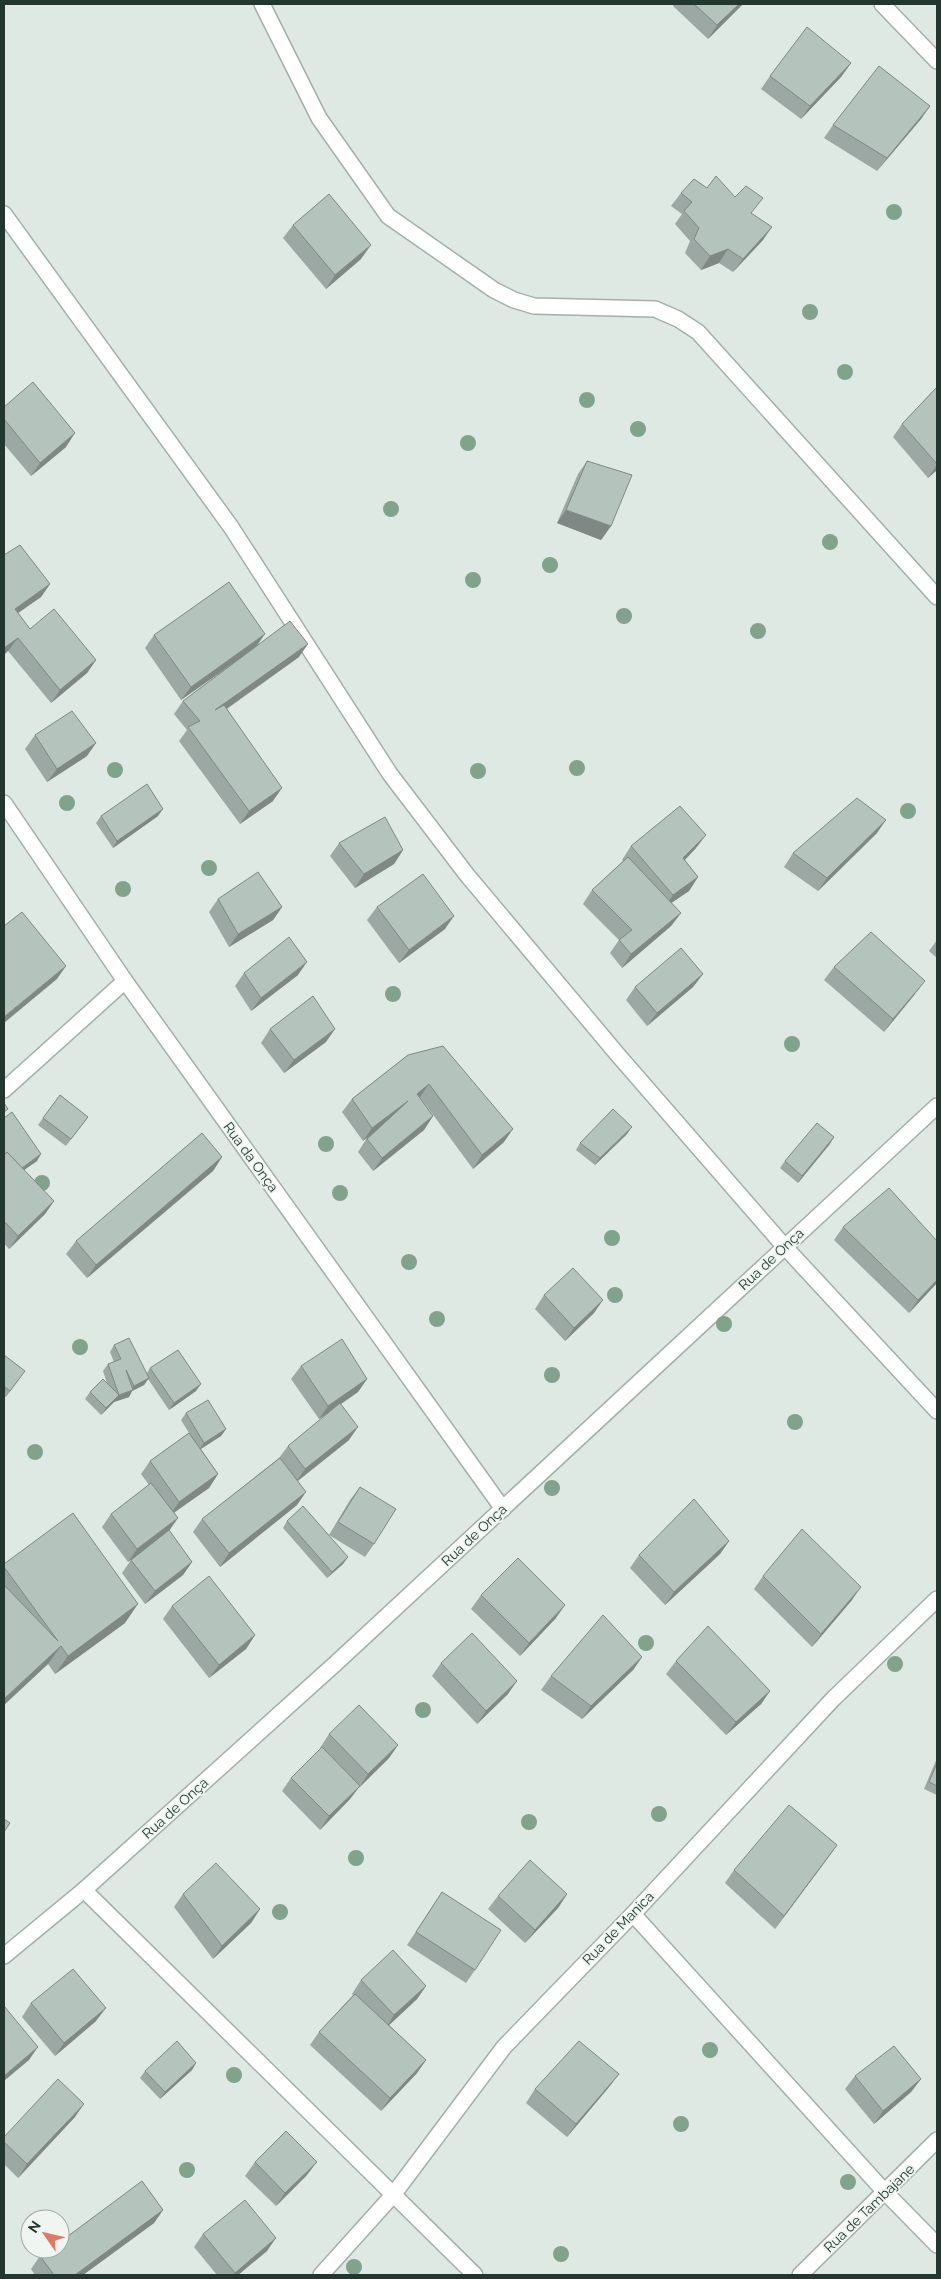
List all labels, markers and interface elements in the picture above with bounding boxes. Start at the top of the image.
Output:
street label: Rua da Onça [220,1119,282,1195]
street label: Rua de Onça [735,1225,807,1293]
street label: Rua de Onça [438,1501,510,1569]
street label: Rua de Onça [139,1774,211,1842]
street label: Rua de Manica [579,1888,657,1968]
street label: Rua de Tambajane [820,2161,918,2255]
north arrow [20,2209,70,2259]
text: N [25,2218,44,2236]

